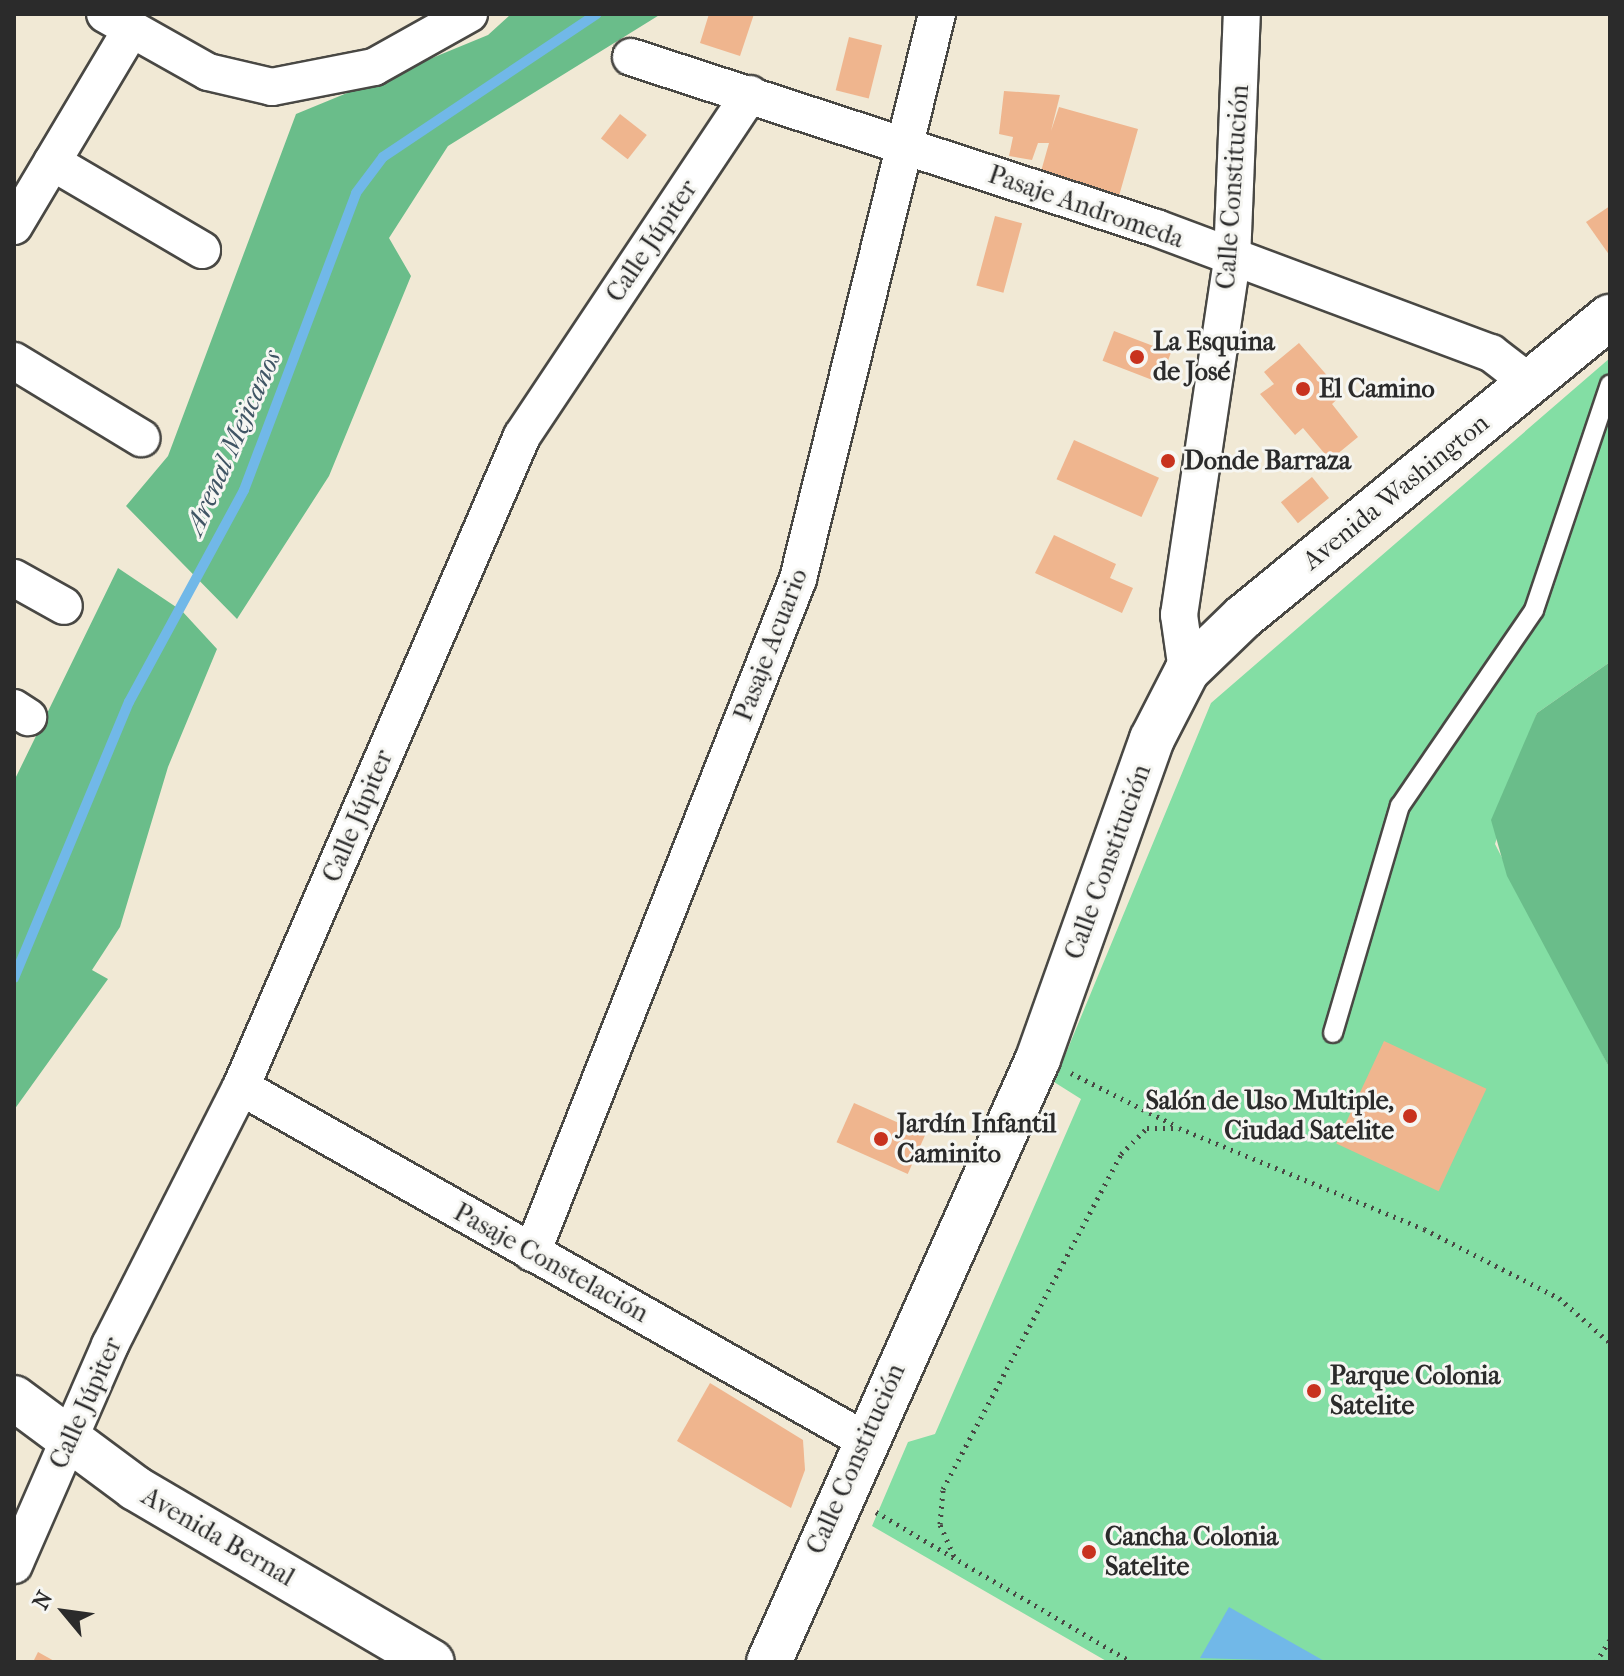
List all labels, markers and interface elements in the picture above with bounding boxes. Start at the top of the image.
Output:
street label: Calle Constitución [1210,84,1256,290]
street label: Pasaje Andromeda [984,159,1188,255]
street label: Calle Júpiter [600,174,704,308]
place label: La Esquina de José [1153,326,1275,388]
water label: Arenal Mejicanos [177,345,289,539]
marker: La Esquina de José [1128,348,1146,366]
place label: El Camino [1319,373,1435,405]
marker: El Camino [1294,380,1312,398]
street label: Avenida Washington [1297,407,1495,577]
place label: Donde Barraza [1184,445,1351,477]
marker: Donde Barraza [1159,452,1177,470]
street label: Pasaje Acuario [728,564,814,726]
street label: Calle Júpiter [316,745,400,887]
street label: Calle Constitución [1058,760,1158,964]
place label: Salón de Uso Multiple, Ciudad Satelite [1145,1085,1394,1146]
marker: Salón de Uso Multiple, Ciudad Satelite [1401,1107,1419,1125]
place label: Jardín Infantil Caminito [897,1108,1056,1170]
marker: Jardín Infantil Caminito [872,1130,890,1148]
street label: Pasaje Constelación [448,1197,654,1329]
street label: Calle Júpiter [43,1332,129,1474]
street label: Calle Constitución [800,1359,912,1559]
place label: Parque Colonia Satelite [1330,1360,1500,1422]
marker: Parque Colonia Satelite [1305,1382,1323,1400]
street label: Avenida Bernal [136,1481,300,1593]
place label: Cancha Colonia Satelite [1105,1521,1278,1582]
marker: Cancha Colonia Satelite [1080,1543,1098,1561]
north arrow [24,1572,104,1652]
text: N [28,1587,58,1614]

